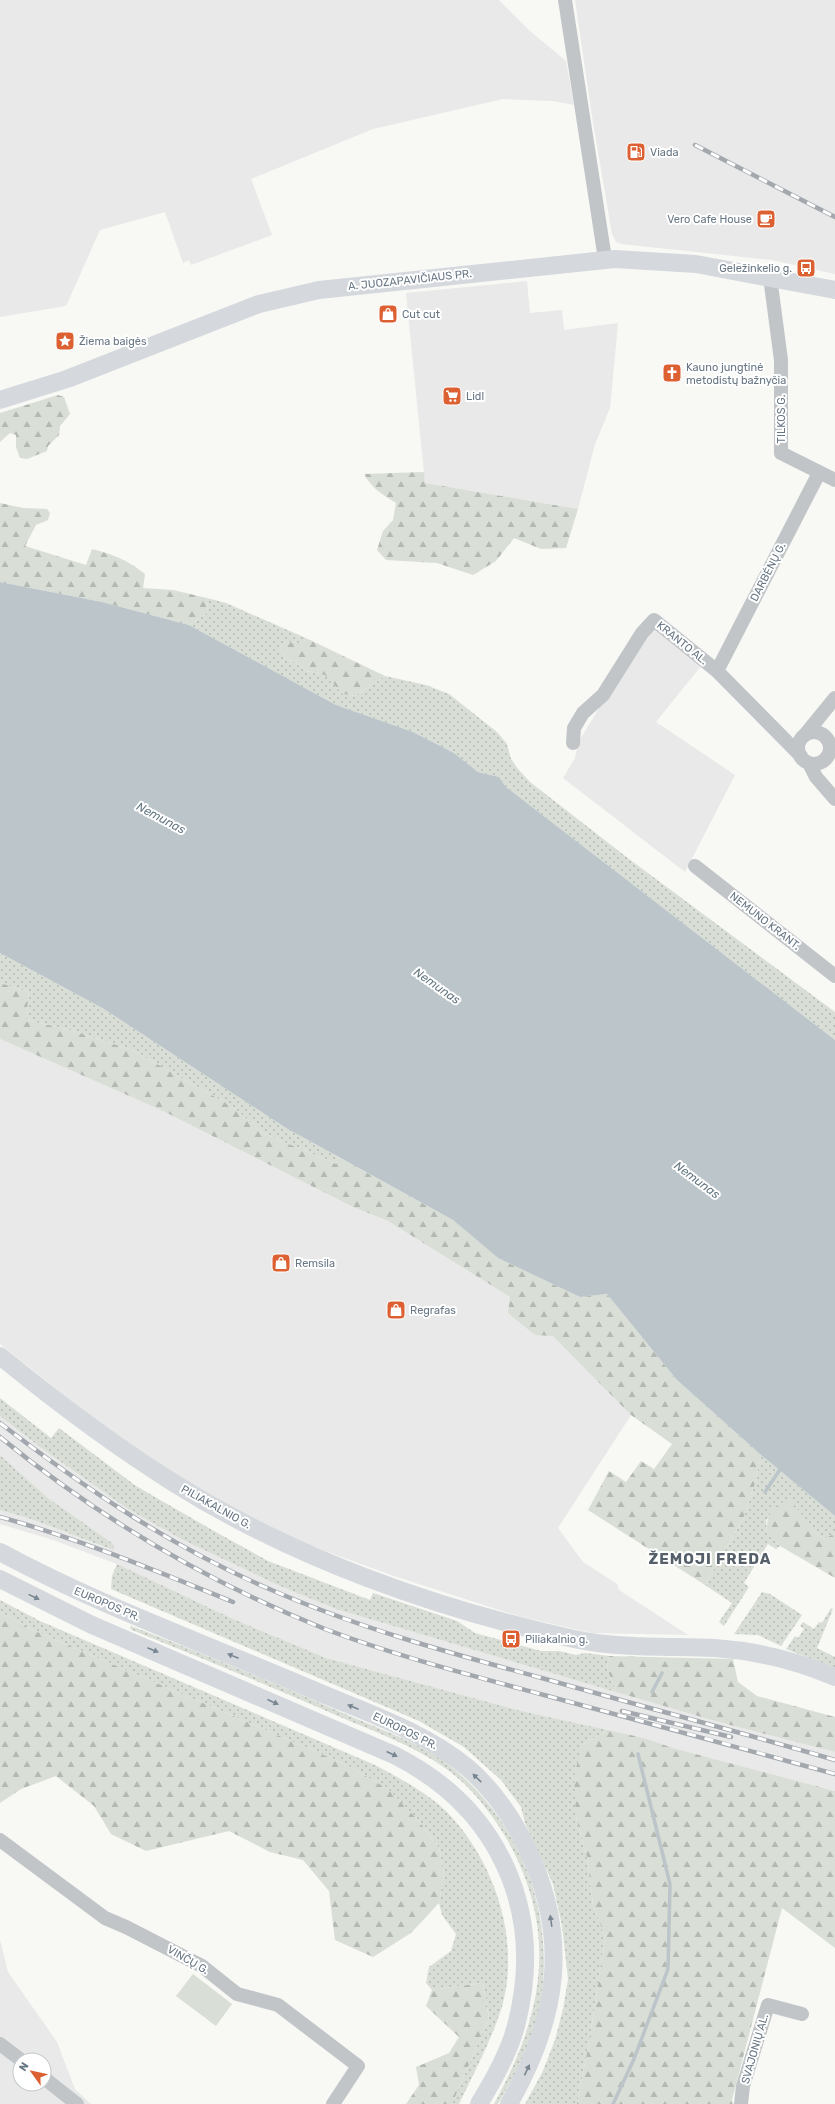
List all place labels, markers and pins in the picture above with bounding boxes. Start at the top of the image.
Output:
fuel station icon: Viada [625,141,647,163]
place label: Viada [650,146,679,159]
cafe icon: Vero Cafe House [755,208,777,230]
place label: Vero Cafe House [667,213,752,226]
bus stop icon: Geležinkelio g. [795,257,817,279]
place label: Geležinkelio g. [719,262,792,275]
shop icon: Cut cut [377,303,399,325]
place label: Cut cut [402,308,441,321]
place icon: Žiema baigės [54,330,76,352]
place label: Žiema baigės [79,335,147,348]
place label: Kauno jungtinė metodistų bažnyčia [686,361,786,387]
church icon: Kauno jungtinė metodistų bažnyčia [661,362,683,384]
supermarket icon: Lidl [441,385,463,407]
place label: Lidl [466,390,484,403]
shop icon: Remsila [270,1252,292,1274]
place label: Remsila [295,1257,335,1270]
shop icon: Regrafas [385,1299,407,1321]
place label: Regrafas [410,1304,456,1317]
bus stop icon: Piliakalnio g. [500,1628,522,1650]
place label: Piliakalnio g. [525,1633,588,1646]

